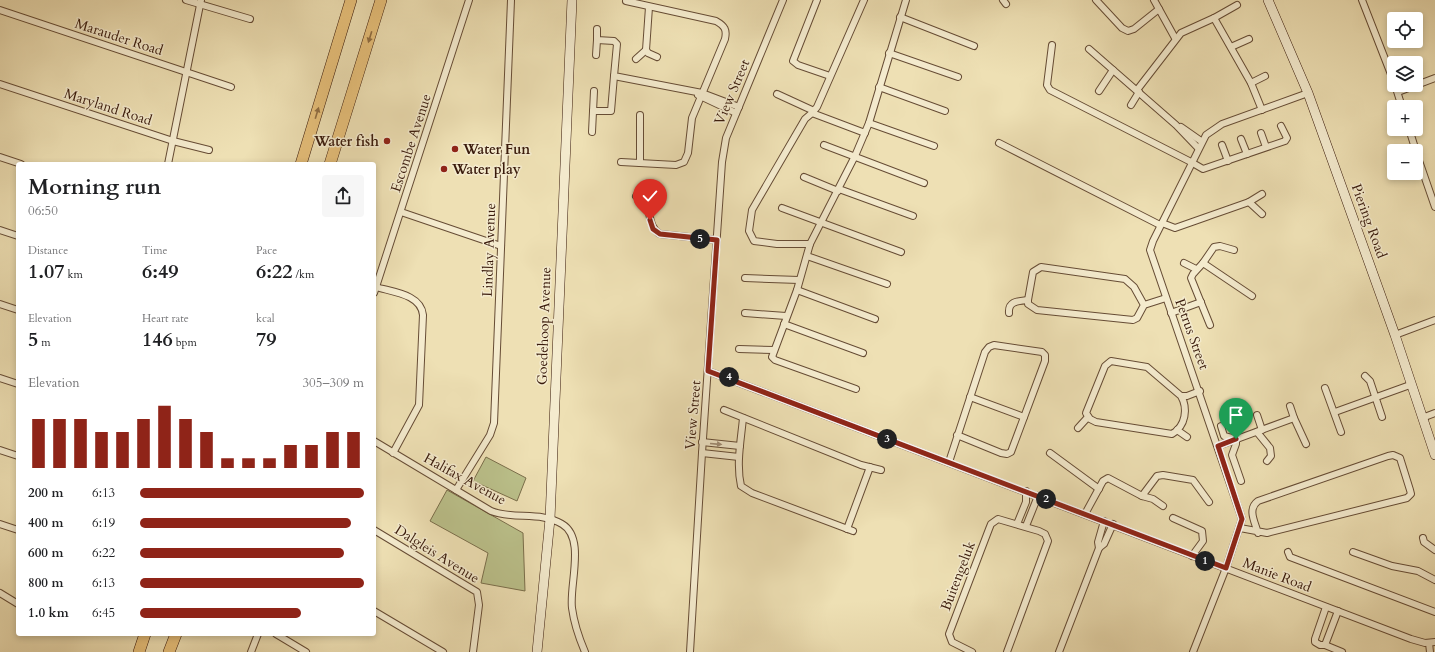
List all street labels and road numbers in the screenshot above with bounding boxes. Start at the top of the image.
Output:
street label: Marauder Road [73,14,166,60]
street label: View Street [710,56,754,128]
street label: Maryland Road [62,84,155,130]
street label: Escombe Avenue [386,91,436,195]
street label: Piering Road [1347,181,1391,261]
street label: Lindlay Avenue [478,203,500,297]
street label: Goedehoop Avenue [532,267,556,385]
street label: Petrus Street [1170,296,1214,373]
street label: View Street [681,379,706,450]
street label: Halifax Avenue [420,448,510,510]
street label: Dalgleis Avenue [391,520,483,588]
street label: Buitengeluk [936,538,980,613]
street label: Manie Road [1240,553,1315,597]

